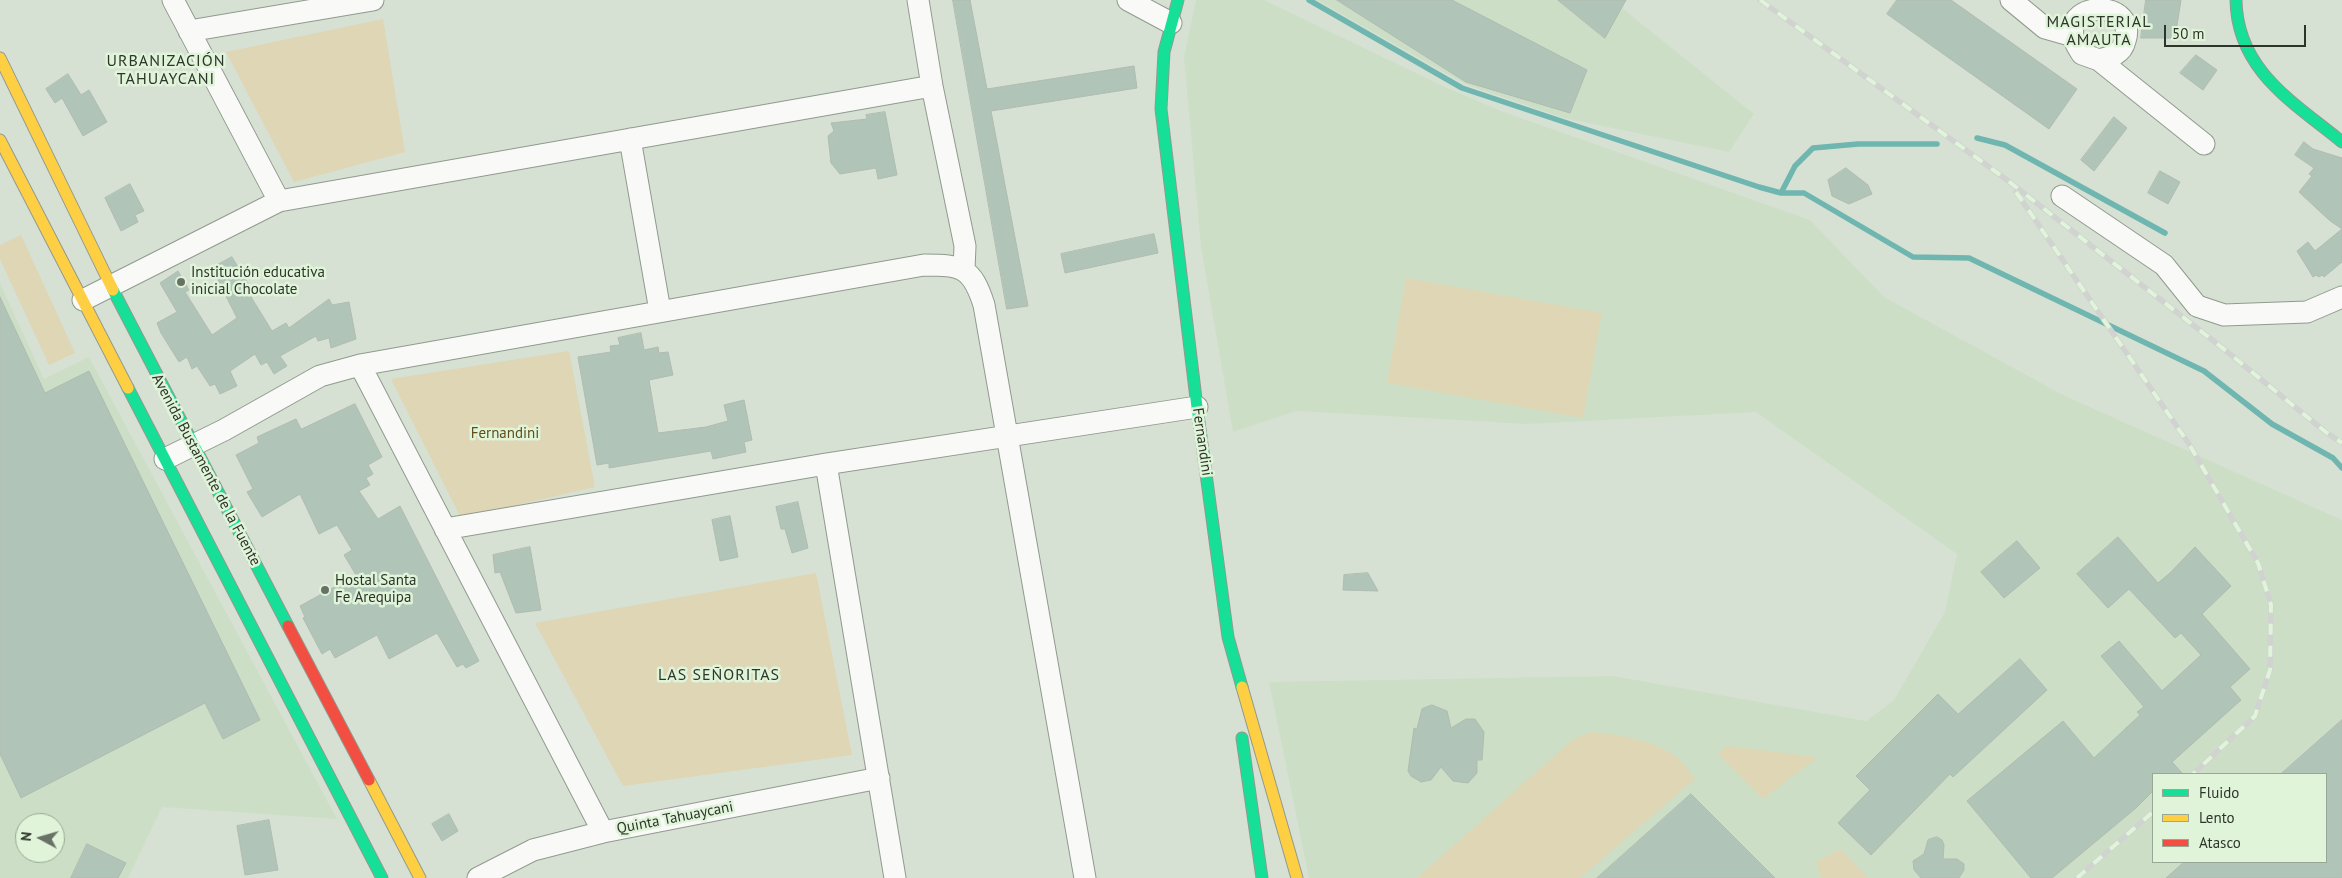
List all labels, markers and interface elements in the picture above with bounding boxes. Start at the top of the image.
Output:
district label: MAGISTERIAL AMAUTA [2045,12,2153,50]
scale bar [2167,15,2310,47]
text: 50 m [2172,24,2205,43]
district label: URBANIZACIÓN TAHUAYCANI [105,51,227,89]
place label: Institución educativa inicial Chocolate [191,264,325,299]
marker: Institución educativa inicial Chocolate [175,276,187,288]
street label: Avenida Bustamente de la Fuente [148,371,264,569]
street label: Fernandini [1188,407,1216,477]
park label: Fernandini [471,425,539,443]
place label: Hostal Santa Fe Arequipa [335,572,416,607]
marker: Hostal Santa Fe Arequipa [319,584,331,596]
district label: LAS SEÑORITAS [656,665,782,685]
legend [2152,773,2327,863]
text: Fluido [2199,783,2239,802]
street label: Quinta Tahuaycani [615,798,735,838]
text: Lento [2199,808,2235,827]
north arrow [15,813,65,863]
text: N [17,831,36,842]
text: Atasco [2199,833,2241,852]

